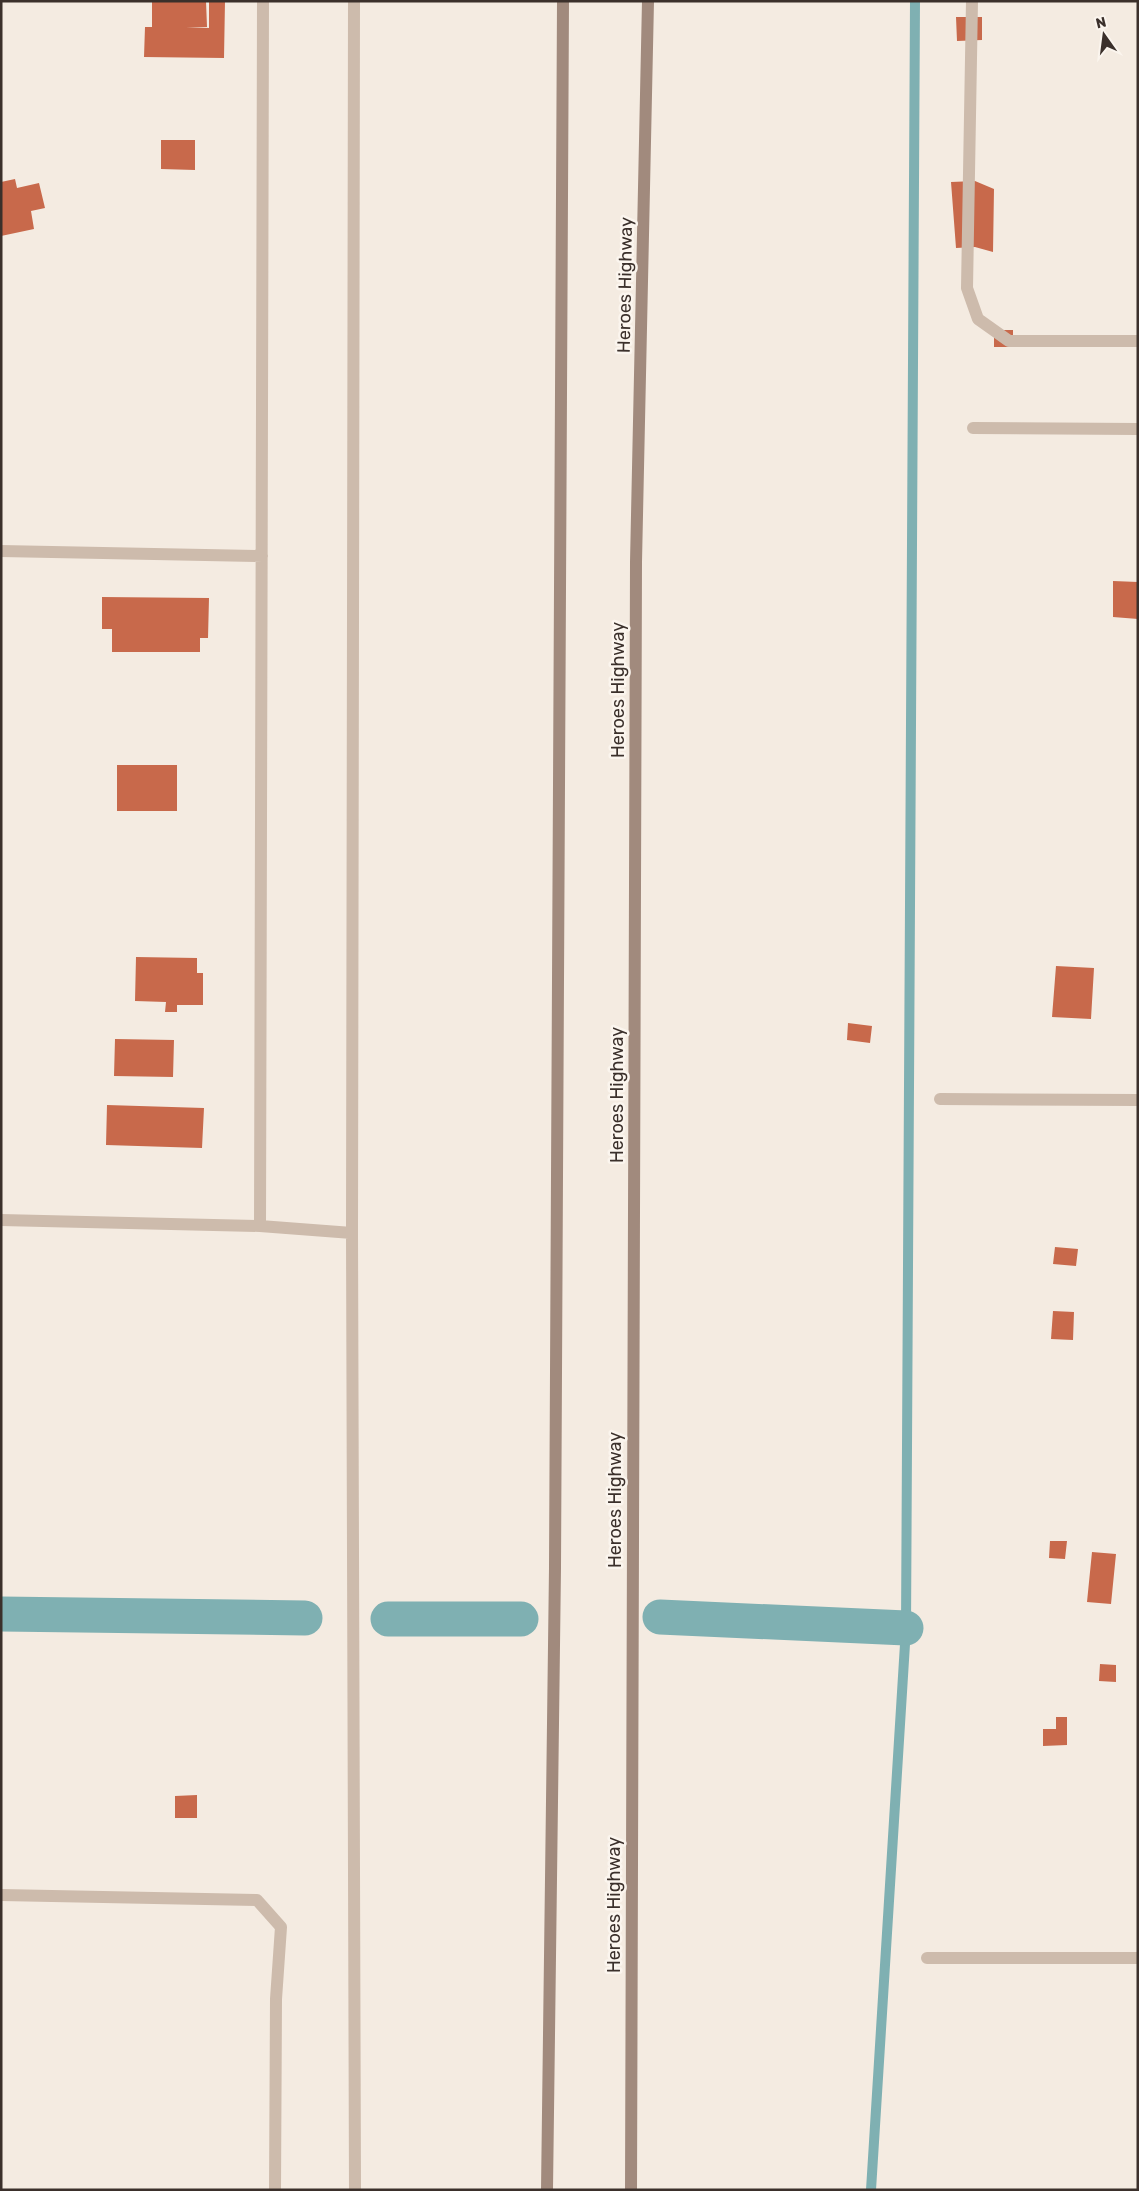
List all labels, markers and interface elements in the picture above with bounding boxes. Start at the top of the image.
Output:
north arrow [1079,10,1129,60]
text: N [1094,13,1108,32]
street label: Heroes Highway [613,217,637,353]
street label: Heroes Highway [607,622,629,758]
street label: Heroes Highway [606,1027,628,1163]
street label: Heroes Highway [604,1432,626,1568]
street label: Heroes Highway [603,1837,625,1973]

